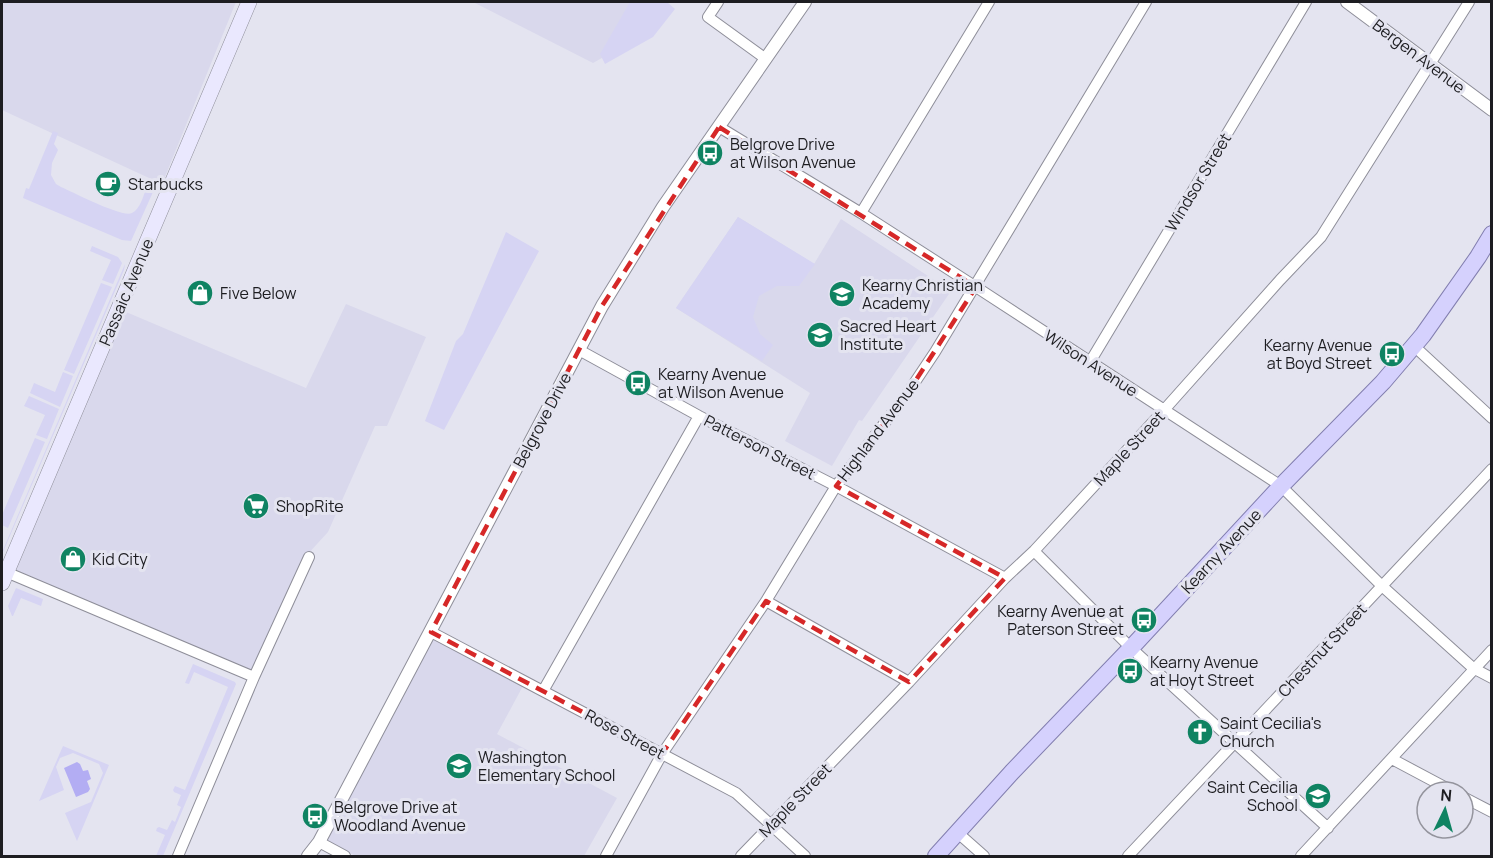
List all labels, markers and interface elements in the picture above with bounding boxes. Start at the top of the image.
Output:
street label: Bergen Avenue [1368,14,1470,98]
street label: Windsor Street [1160,129,1236,235]
place label: Belgrove Drive at Wilson Avenue [730,133,856,173]
bus stop icon: Belgrove Drive at Wilson Avenue [695,138,725,168]
cafe icon: Starbucks [93,169,123,199]
place label: Starbucks [128,173,203,195]
street label: Passaic Avenue [94,235,158,349]
place label: Kearny Christian Academy [862,274,983,314]
shop icon: Five Below [185,278,215,308]
school or university icon: Kearny Christian Academy [827,279,857,309]
place label: Five Below [220,282,296,304]
place label: Sacred Heart Institute [840,315,936,355]
school or university icon: Sacred Heart Institute [805,320,835,350]
street label: Wilson Avenue [1040,325,1142,401]
place label: Kearny Avenue at Boyd Street [1264,334,1372,374]
bus stop icon: Kearny Avenue at Boyd Street [1377,339,1407,369]
place label: Kearny Avenue at Wilson Avenue [658,363,784,403]
bus stop icon: Kearny Avenue at Wilson Avenue [623,368,653,398]
street label: Belgrove Drive [508,369,576,471]
street label: Highland Avenue [832,374,924,486]
street label: Maple Street [1089,406,1169,490]
street label: Patterson Street [700,409,820,485]
supermarket icon: ShopRite [241,491,271,521]
place label: ShopRite [276,495,344,517]
street label: Kearny Avenue [1176,504,1266,598]
shop icon: Kid City [58,544,88,574]
place label: Kid City [92,548,148,570]
street label: Chestnut Street [1273,598,1371,702]
place label: Kearny Avenue at Paterson Street [997,600,1124,640]
bus stop icon: Kearny Avenue at Paterson Street [1129,605,1159,635]
place label: Kearny Avenue at Hoyt Street [1150,651,1258,691]
bus stop icon: Kearny Avenue at Hoyt Street [1115,656,1145,686]
street label: Rose Street [581,704,669,764]
place label: Saint Cecilia's Church [1220,712,1321,752]
church icon: Saint Cecilia's Church [1185,717,1215,747]
place label: Washington Elementary School [478,746,616,786]
school or university icon: Washington Elementary School [444,751,474,781]
street label: Maple Street [754,758,836,842]
place label: Saint Cecilia School [1207,776,1298,816]
north arrow [1415,780,1475,840]
school or university icon: Saint Cecilia School [1303,781,1333,811]
text: N [1440,784,1453,807]
place label: Belgrove Drive at Woodland Avenue [334,796,466,836]
bus stop icon: Belgrove Drive at Woodland Avenue [300,801,330,831]

